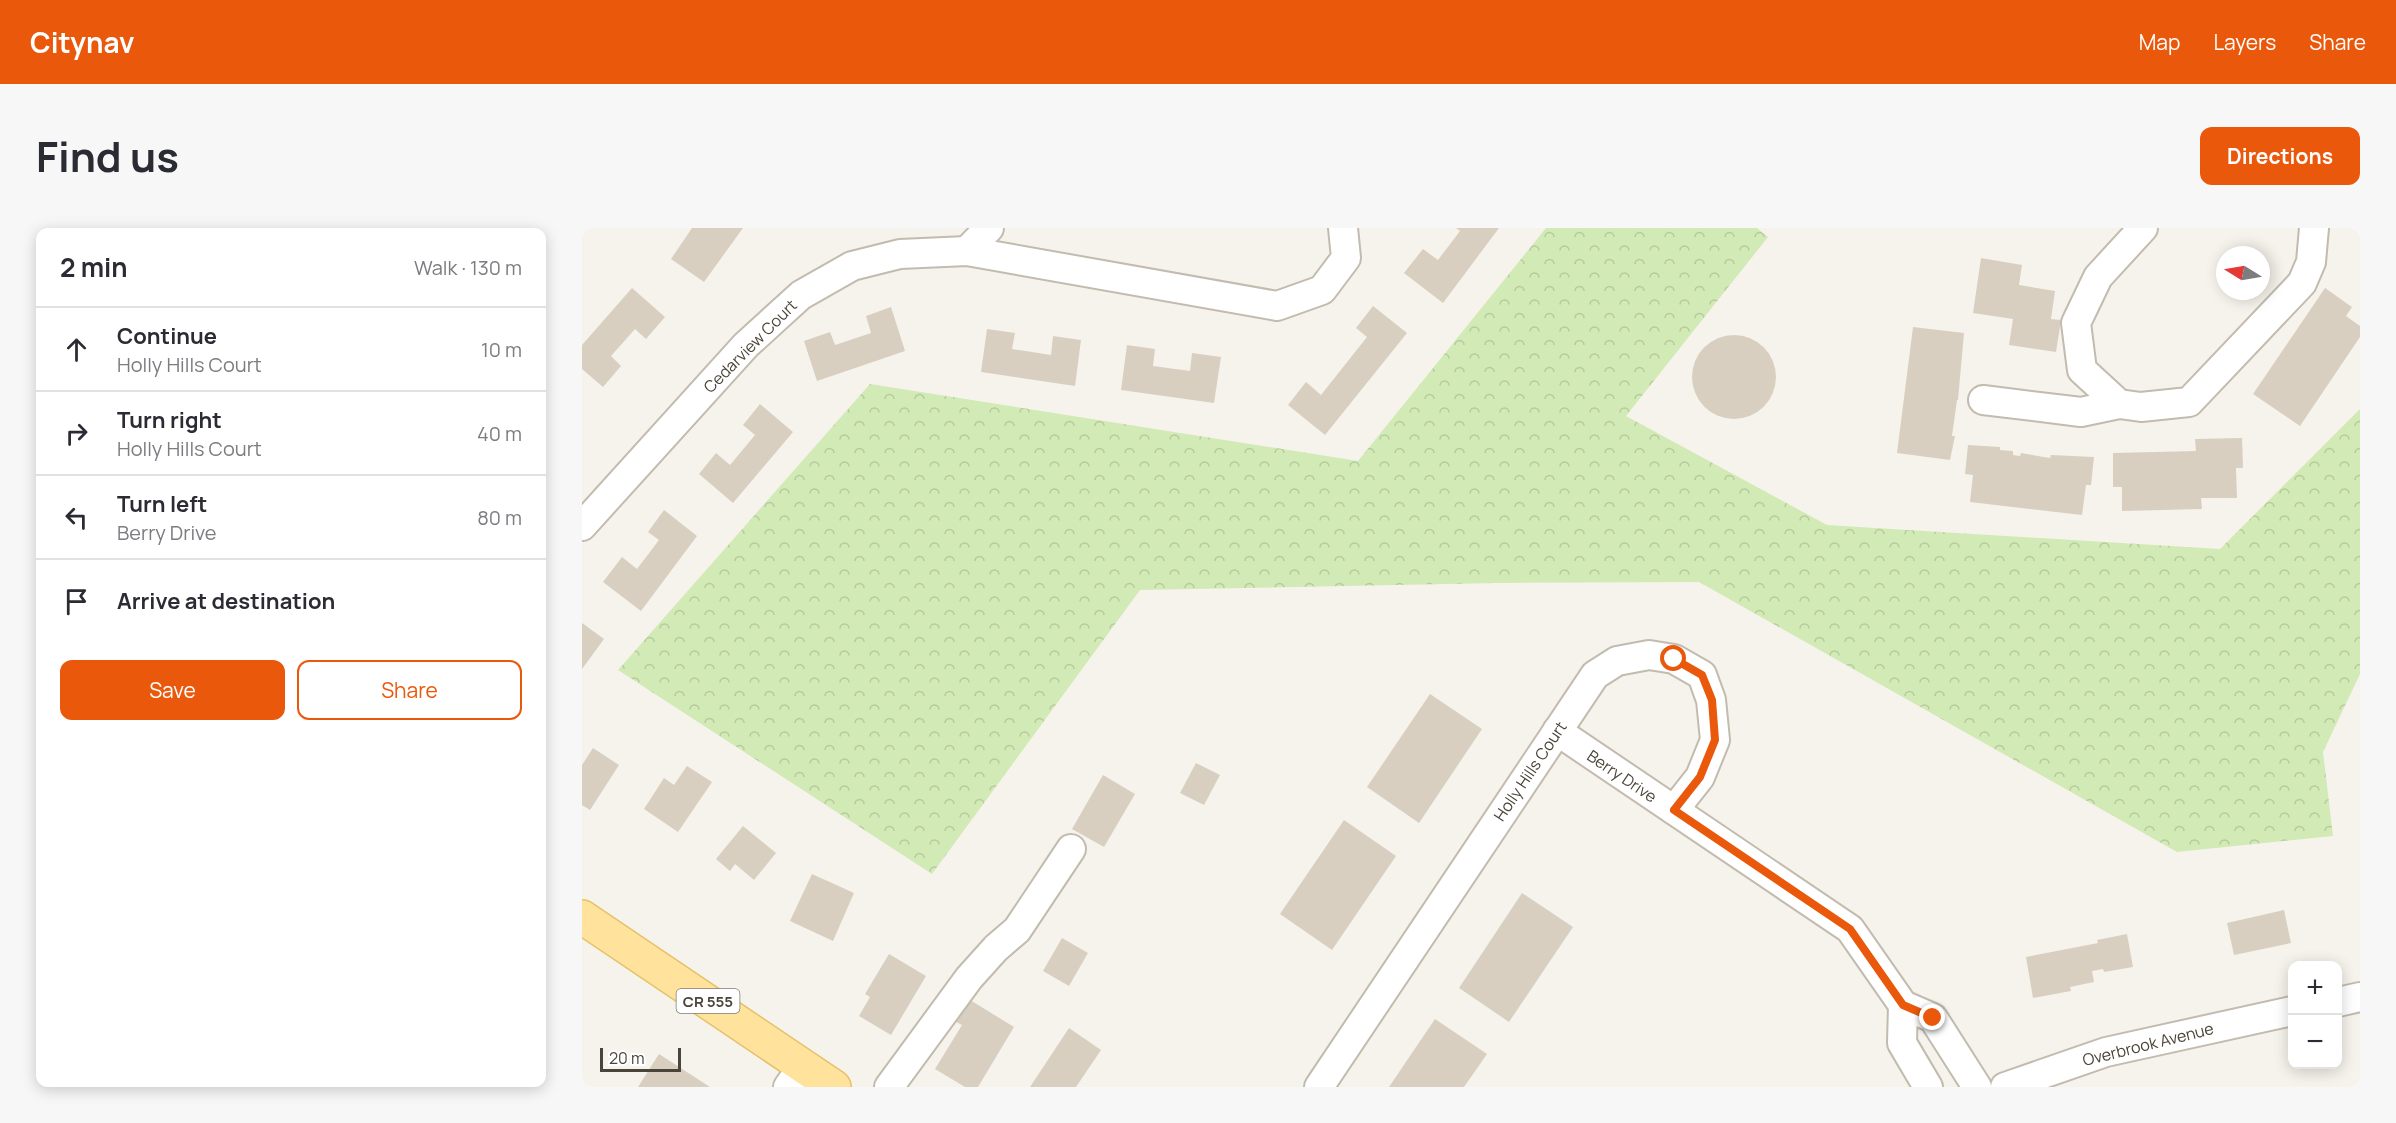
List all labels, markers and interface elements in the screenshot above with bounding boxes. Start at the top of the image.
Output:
text: Citynav [30,23,134,61]
text: Map [2139,28,2180,56]
text: Layers [2213,28,2276,56]
text: Share [2309,28,2366,56]
text: Find us [36,127,179,185]
button: Directions [2200,127,2360,185]
north arrow [2216,246,2270,300]
text: 2 min [60,249,128,285]
text: Walk · 130 m [414,254,522,281]
street label: Cedarview Court [698,294,802,398]
text: Continue [117,321,217,351]
icon: ahead [60,333,93,366]
text: 10 m [481,336,522,363]
text: Holly Hills Court [117,351,262,378]
text: Turn right [117,405,222,435]
icon: right [60,417,93,450]
text: 40 m [477,420,522,447]
text: Holly Hills Court [117,435,262,462]
text: Turn left [117,489,207,519]
icon: left [60,501,93,534]
text: 80 m [477,504,522,531]
text: Berry Drive [117,519,217,546]
icon: arrive [60,585,93,618]
text: Arrive at destination [117,586,335,616]
route start [1660,645,1686,671]
button: Save [60,660,285,720]
button: Share [297,660,522,720]
street label: Holly Hills Court [1488,717,1572,825]
street label: Berry Drive [1583,745,1661,807]
map controls [2288,961,2342,1069]
button: + [2288,961,2342,1015]
road number: CR 555 [676,989,740,1013]
route end [1919,1004,1945,1030]
button: − [2288,1015,2342,1069]
street label: Overbrook Avenue [2080,1017,2216,1071]
scale bar [600,1045,681,1072]
text: 20 m [609,1047,645,1069]

